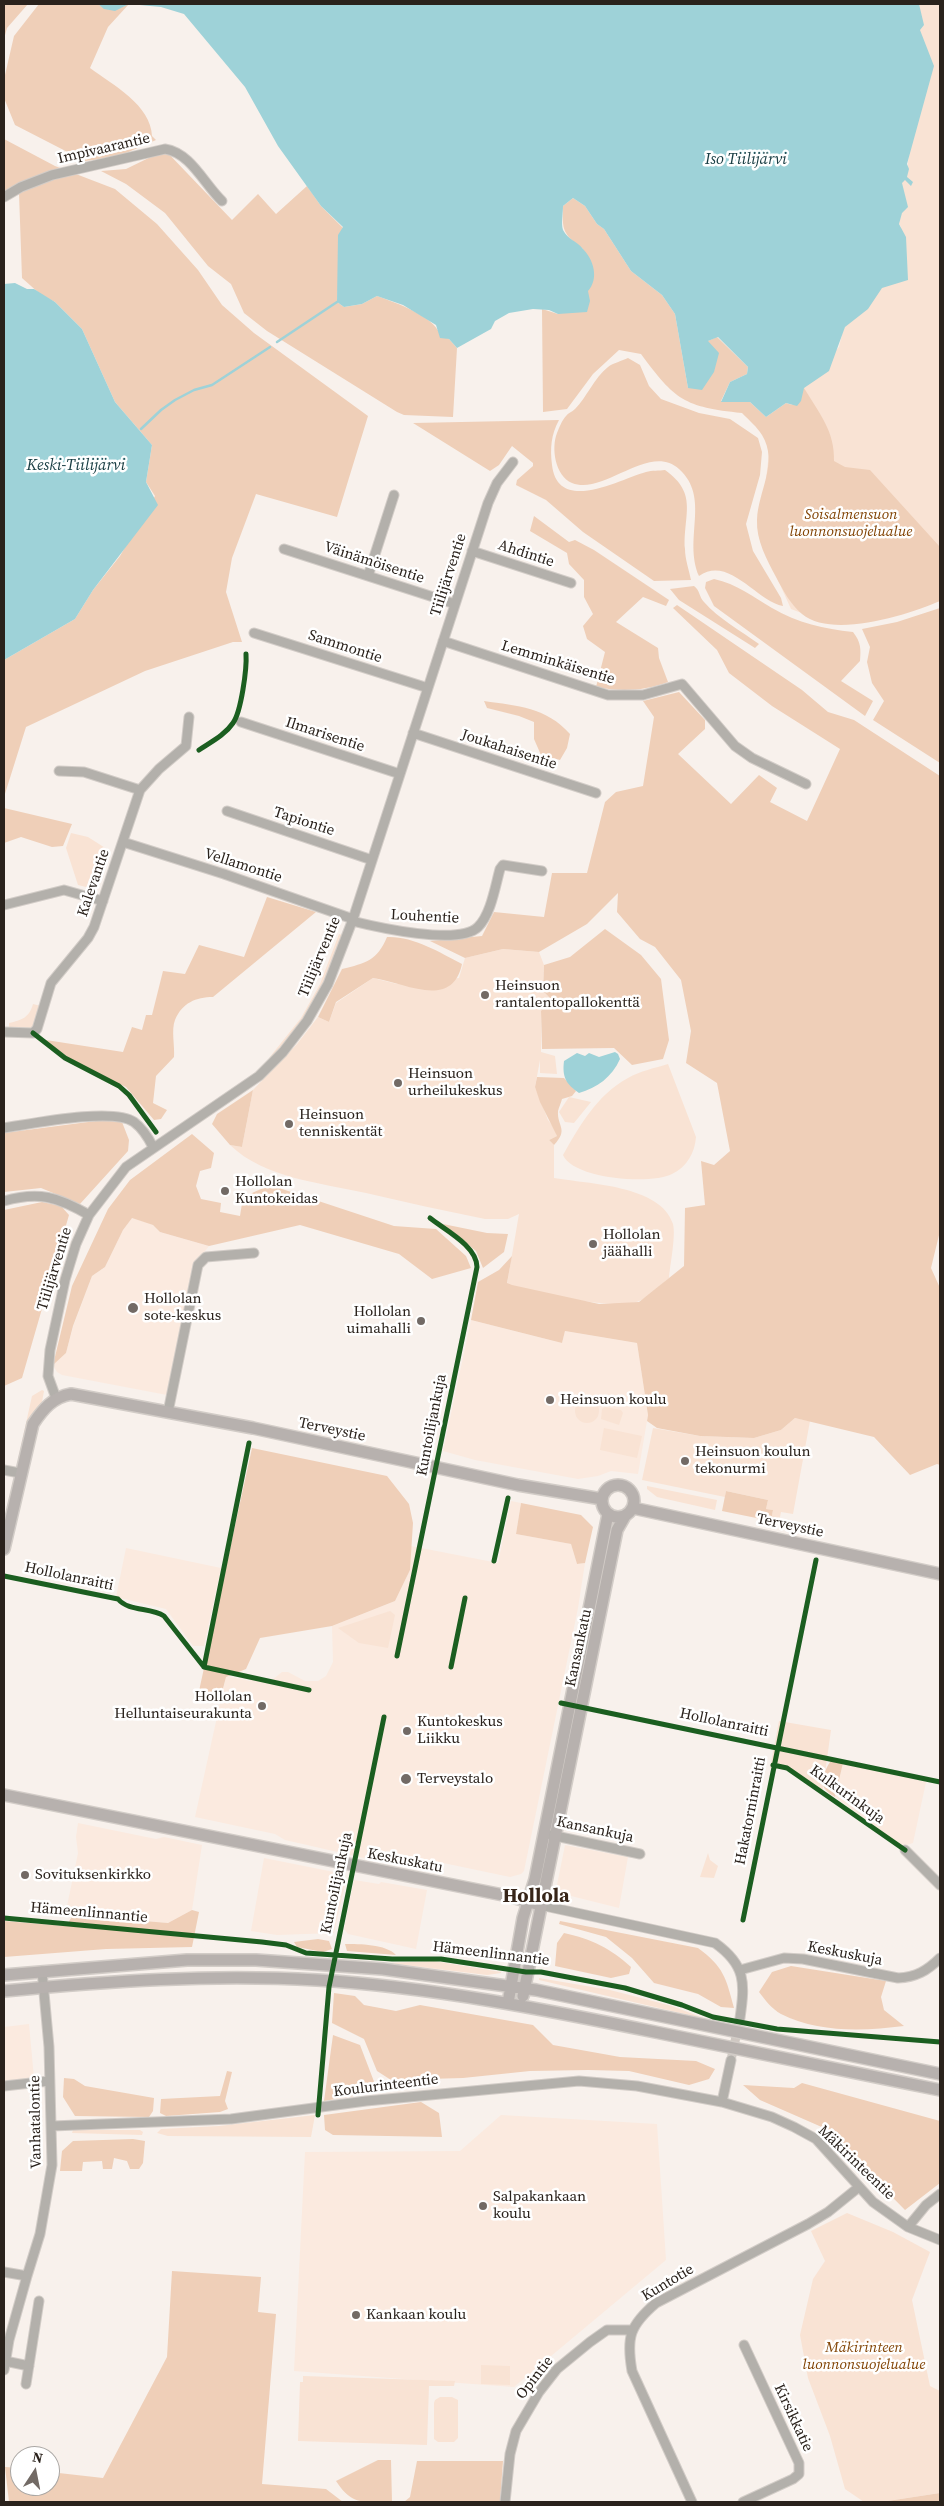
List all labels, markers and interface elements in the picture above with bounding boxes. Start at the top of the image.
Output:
street label: Impivaarantie [56,130,152,168]
water label: Iso Tiilijärvi [705,150,787,170]
water label: Keski-Tiilijärvi [27,456,125,476]
park label: Soisalmensuon luonnonsuojelualue [790,506,912,541]
street label: Tiilijärventie [427,531,471,619]
street label: Ahdintie [496,536,556,572]
street label: Väinämöisentie [322,538,426,588]
street label: Sammontie [306,627,384,667]
street label: Lemminkäisentie [499,637,617,689]
street label: Ilmarisentie [283,714,367,756]
street label: Joukahaisentie [459,726,559,774]
street label: Tapiontie [271,804,337,840]
street label: Vellamontie [202,845,284,887]
street label: Kalevantie [74,847,114,919]
street label: Louhentie [390,906,460,928]
street label: Tiilijärventie [295,914,345,1000]
place label: Heinsuon rantalentopallokenttä [495,977,640,1012]
marker: Heinsuon rantalentopallokenttä [479,989,491,1001]
place label: Heinsuon urheilukeskus [408,1065,502,1100]
marker: Heinsuon urheilukeskus [392,1077,404,1089]
place label: Heinsuon tenniskentät [299,1106,382,1141]
marker: Heinsuon tenniskentät [283,1118,295,1130]
place label: Hollolan Kuntokeidas [235,1173,318,1208]
marker: Hollolan Kuntokeidas [219,1185,231,1197]
street label: Tiilijärventie [34,1225,76,1313]
place label: Hollolan jäähalli [603,1226,661,1261]
marker: Hollolan jäähalli [587,1238,599,1250]
place label: Hollolan sote-keskus [144,1290,221,1325]
marker: Hollolan sote-keskus [126,1301,140,1315]
place label: Hollolan uimahalli [347,1303,411,1338]
marker: Hollolan uimahalli [415,1315,427,1327]
street label: Kuntoilijankuja [413,1373,451,1477]
place label: Heinsuon koulu [560,1391,666,1409]
marker: Heinsuon koulu [544,1394,556,1406]
street label: Terveystie [297,1414,367,1446]
place label: Heinsuon koulun tekonurmi [695,1443,811,1478]
marker: Heinsuon koulun tekonurmi [679,1455,691,1467]
street label: Terveystie [755,1510,825,1542]
street label: Hollolanraitti [23,1559,115,1595]
street label: Kansankatu [562,1607,596,1689]
place label: Hollolan Helluntaiseurakunta [114,1688,252,1723]
marker: Hollolan Helluntaiseurakunta [256,1700,268,1712]
street label: Hollolanraitti [678,1705,770,1741]
place label: Kuntokeskus Liikku [417,1713,503,1748]
marker: Kuntokeskus Liikku [401,1725,413,1737]
street label: Hakatorninraitti [732,1755,770,1867]
street label: Kulkurinkuja [806,1762,888,1828]
place label: Terveystalo [417,1770,493,1788]
marker: Terveystalo [399,1772,413,1786]
street label: Kansankuja [555,1813,635,1847]
street label: Kuntoilijankuja [317,1831,357,1935]
street label: Keskuskatu [366,1845,444,1877]
place label: Sovituksenkirkko [35,1866,151,1884]
marker: Sovituksenkirkko [19,1869,31,1881]
district label: Hollola [502,1885,570,1909]
street label: Hämeenlinnantie [30,1899,148,1927]
street label: Hämeenlinnantie [432,1938,550,1970]
street label: Keskuskuja [806,1938,884,1970]
street label: Koulurinteentie [332,2071,440,2101]
street label: Vanhatalontie [26,2075,46,2169]
street label: Mäkirinteentie [814,2122,898,2204]
place label: Salpakankaan koulu [493,2188,586,2223]
marker: Salpakankaan koulu [477,2200,489,2212]
street label: Kuntotie [639,2261,697,2305]
place label: Kankaan koulu [366,2306,466,2324]
marker: Kankaan koulu [350,2309,362,2321]
park label: Mäkirinteen luonnonsuojelualue [803,2339,925,2374]
street label: Opintie [513,2353,557,2403]
street label: Kirsikkatie [769,2381,817,2455]
north arrow [10,2446,60,2496]
text: N [31,2446,45,2468]

